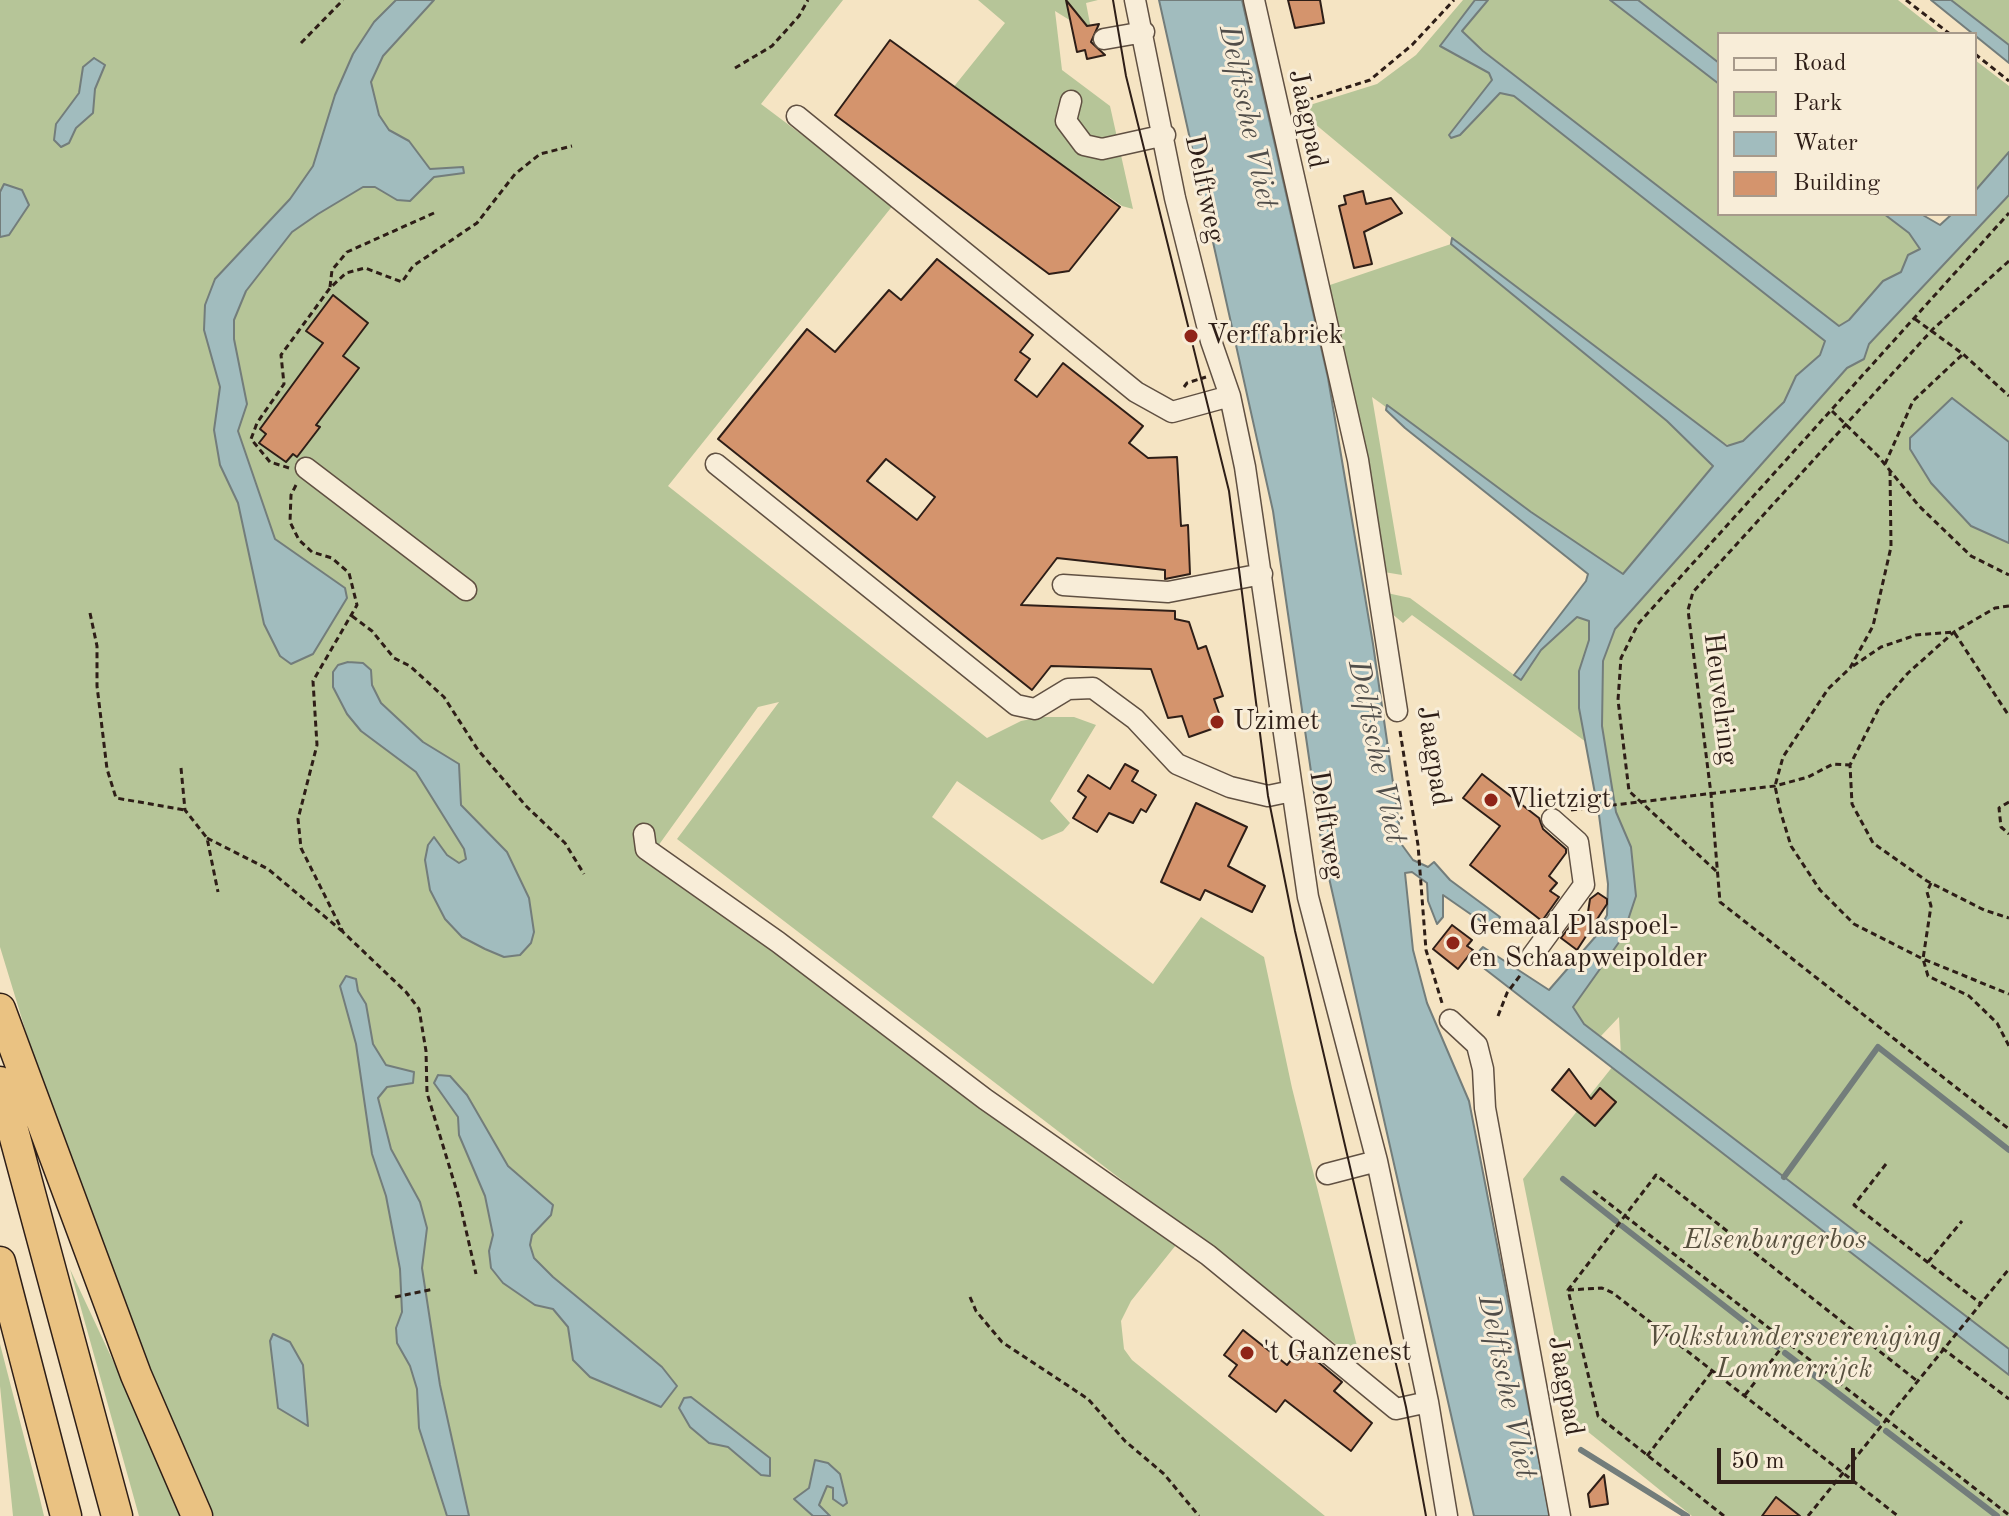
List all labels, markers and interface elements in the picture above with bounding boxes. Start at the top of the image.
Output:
water label: Delftsche Vliet [1210,22,1284,212]
legend [1717,32,1977,216]
text: Road [1793,52,1846,76]
street label: Jaagpad [1280,66,1334,172]
text: Park [1793,92,1842,116]
street label: Delftweg [1176,132,1232,246]
text: Water [1793,132,1858,156]
text: Building [1793,172,1880,196]
place label: Verffabriek [1207,319,1343,353]
marker: Verffabriek [1182,327,1200,345]
street label: Heuvelring [1695,631,1745,767]
water label: Delftsche Vliet [1339,657,1413,847]
street label: Jaagpad [1409,704,1457,808]
place label: Uzimet [1233,705,1320,739]
marker: Uzimet [1208,713,1226,731]
street label: Delftweg [1301,768,1351,882]
place label: Vlietzigt [1507,783,1611,817]
marker: Vlietzigt [1482,791,1500,809]
place label: Gemaal Plaspoel- en Schaapweipolder [1469,910,1707,976]
marker: Gemaal Plaspoel- en Schaapweipolder [1444,934,1462,952]
park label: Elsenburgerbos [1683,1224,1867,1258]
water label: Delftsche Vliet [1469,1292,1543,1482]
park label: Volkstuindersvereniging Lommerrijck [1647,1321,1941,1387]
street label: Jaagpad [1540,1333,1590,1439]
place label: 't Ganzenest [1263,1336,1412,1370]
marker: 't Ganzenest [1238,1344,1256,1362]
scale bar [1721,1432,1859,1482]
text: 50 m [1731,1450,1785,1474]

